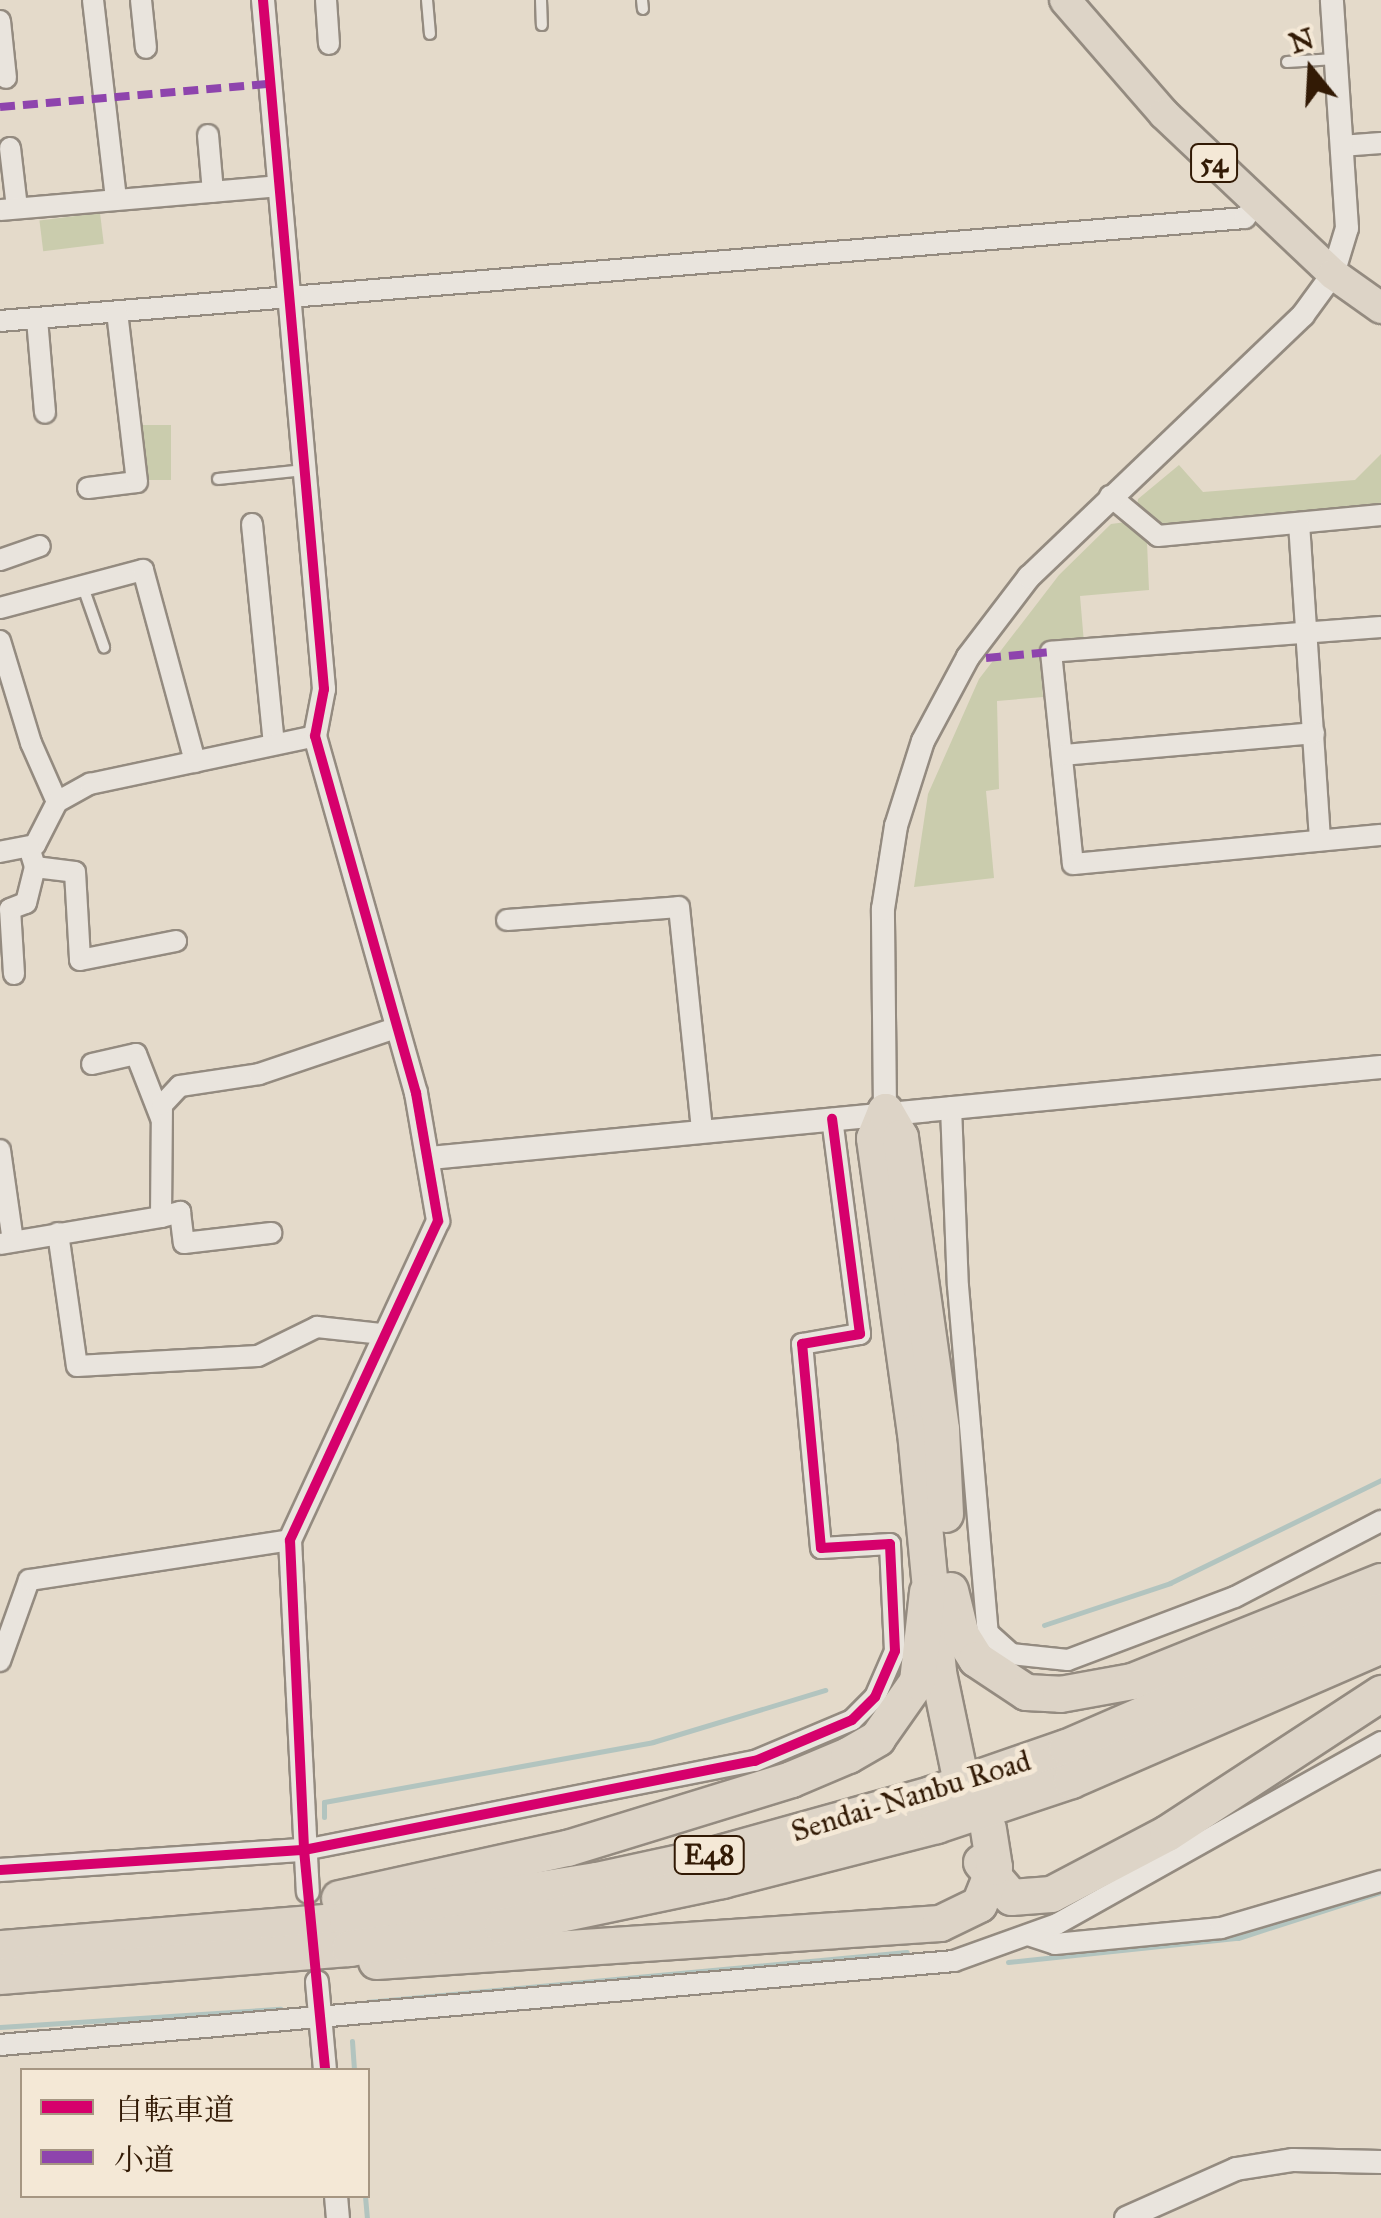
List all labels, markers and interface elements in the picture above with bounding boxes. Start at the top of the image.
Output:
north arrow [1261,20,1361,120]
text: N [1285,21,1318,61]
road number: 54 [1189,140,1239,186]
street label: Sendai-Nanbu Road [787,1742,1035,1850]
road number: E48 [672,1832,746,1878]
legend [20,2068,370,2198]
text: 自転車道 [114,2092,234,2128]
text: 小道 [114,2142,174,2178]

